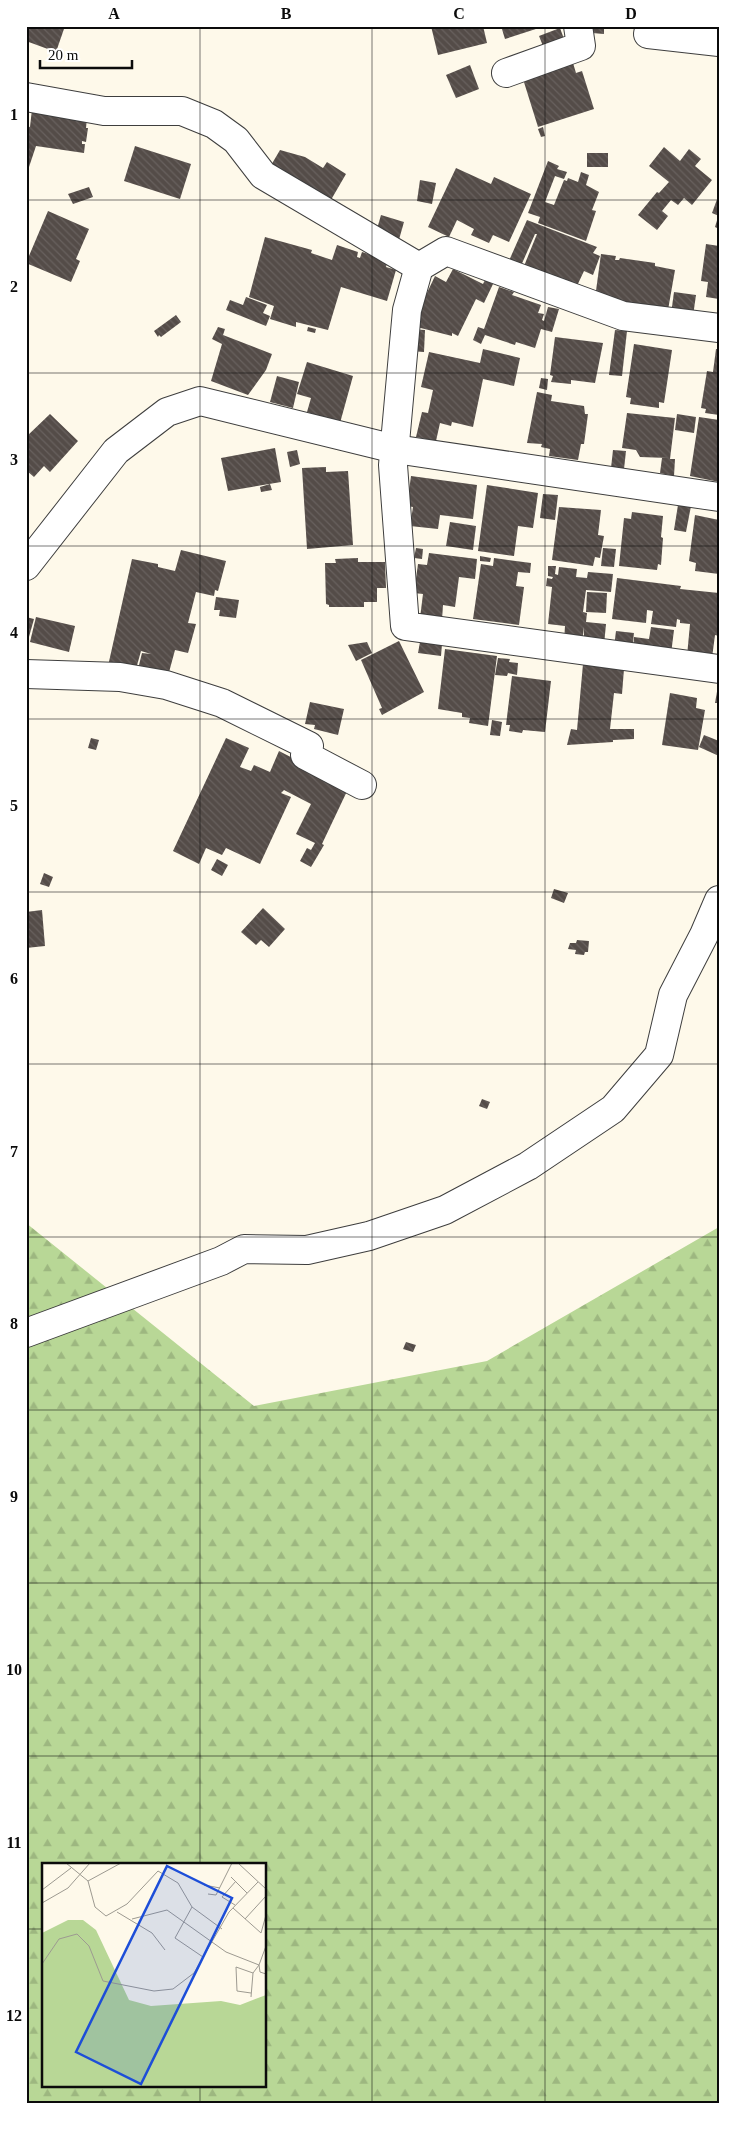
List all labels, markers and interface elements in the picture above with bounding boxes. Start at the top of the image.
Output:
text: A [108,5,120,22]
text: B [281,5,292,22]
text: C [453,5,465,22]
text: D [625,5,637,22]
scale bar [40,38,132,70]
text: 20 m [48,47,79,63]
text: 1 [10,106,18,123]
text: 2 [10,278,18,295]
text: 3 [10,451,18,468]
text: 4 [10,624,18,641]
text: 5 [10,797,18,814]
text: 6 [10,970,18,987]
text: 7 [10,1143,18,1160]
text: 8 [10,1315,18,1332]
text: 9 [10,1488,18,1505]
text: 10 [6,1661,22,1678]
text: 11 [6,1834,22,1851]
inset map [42,1863,266,2086]
text: 12 [6,2007,22,2024]

